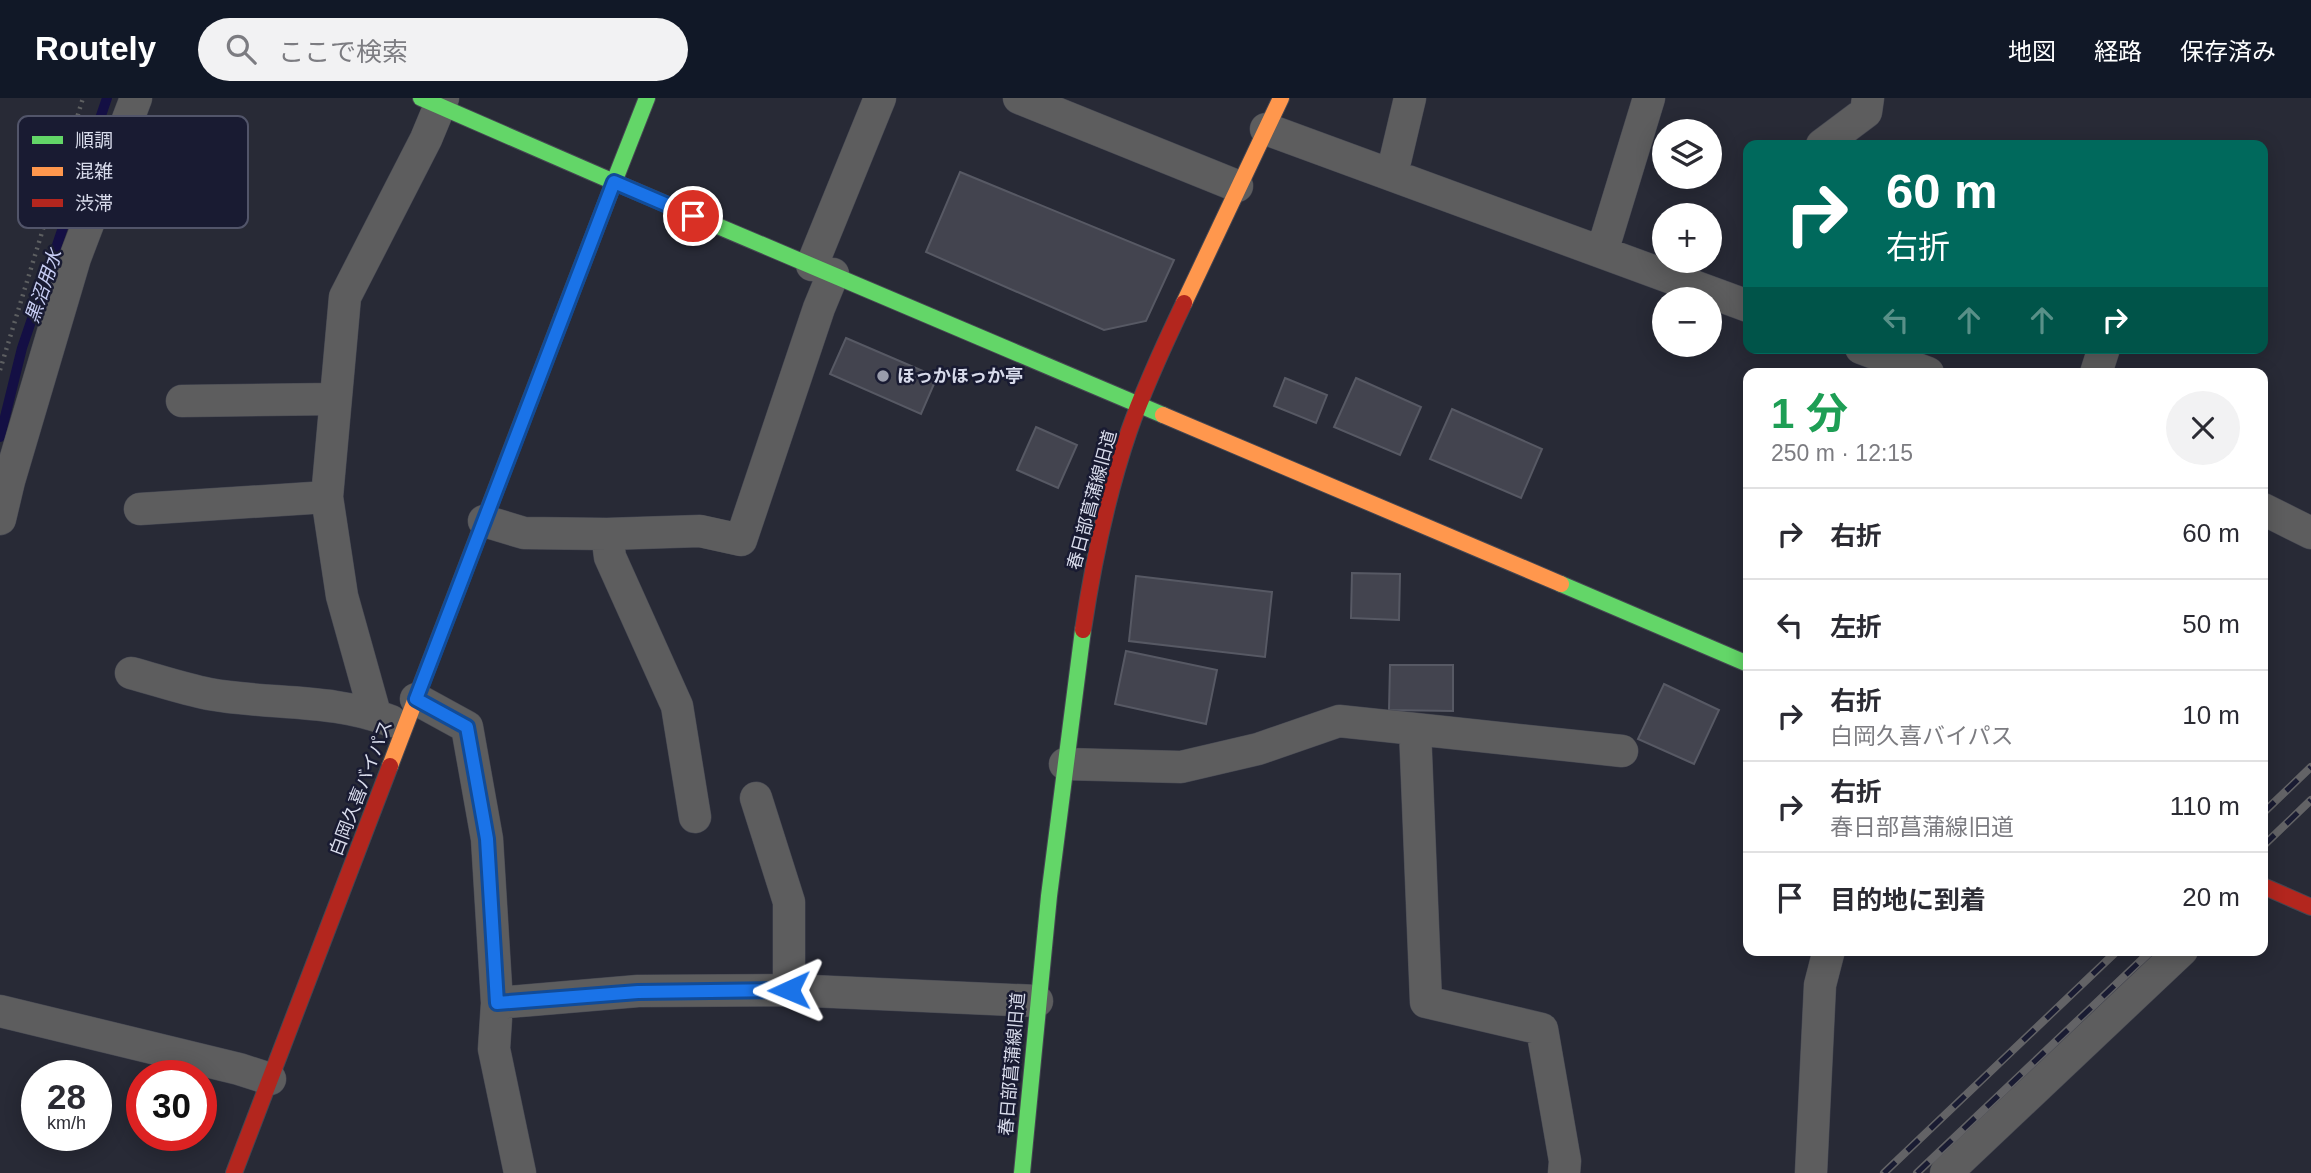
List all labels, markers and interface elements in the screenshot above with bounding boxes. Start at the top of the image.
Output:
search box [198,18,688,81]
text: Routely [35,30,156,67]
icon: search [222,30,260,68]
text: ここで検索 [278,37,408,67]
text: 地図 [2008,38,2056,65]
text: 経路 [2094,38,2142,65]
text: 保存済み [2180,38,2276,65]
legend [18,116,248,228]
map controls [1652,119,1722,357]
button: layers [1652,119,1722,189]
text: 順調 [75,130,113,151]
text: 混雑 [75,161,113,182]
text: 60 m [1886,164,1998,218]
icon: right [1771,168,1862,259]
pin [663,186,723,246]
text: 渋滞 [75,193,113,214]
icon: arrive [674,197,712,235]
button: + [1652,203,1722,273]
text: 右折 [1886,229,1950,265]
water label: 黒沼用水 [21,245,66,326]
button: − [1652,287,1722,357]
icon: left [1877,301,1915,339]
icon: ahead [1950,301,1988,339]
icon: ahead [2023,301,2061,339]
icon: right [2096,301,2134,339]
place label: ほっかほっか亭 [897,366,1023,386]
marker: ほっかほっか亭 [875,368,891,384]
text: 1 分 [1771,390,1848,437]
button: close [2166,391,2240,465]
street label: 春日部菖蒲線旧道 [1064,428,1120,572]
text: 250 m · 12:15 [1771,440,1913,466]
icon: right [1771,515,1809,553]
text: 60 m [2182,518,2240,548]
text: 右折 [1830,521,1882,551]
icon: left [1771,606,1809,644]
text: 50 m [2182,609,2240,639]
text: 左折 [1830,612,1882,642]
text: 右折 [1830,686,1882,716]
icon: right [1771,697,1809,735]
text: 10 m [2182,700,2240,730]
street label: 白岡久喜バイパス [326,717,396,859]
text: 白岡久喜バイパス [1830,723,2014,749]
text: 右折 [1830,777,1882,807]
icon: right [1771,788,1809,826]
text: 110 m [2170,791,2240,821]
text: 春日部菖蒲線旧道 [1830,814,2014,840]
icon: arrive [1771,879,1809,917]
text: 20 m [2182,882,2240,912]
text: 目的地に到着 [1830,885,1986,915]
position arrow [752,953,826,1027]
street label: 春日部菖蒲線旧道 [996,991,1028,1137]
speed limit sign: 30 [126,1060,217,1151]
text: 28 [47,1077,86,1116]
text: km/h [47,1113,86,1133]

